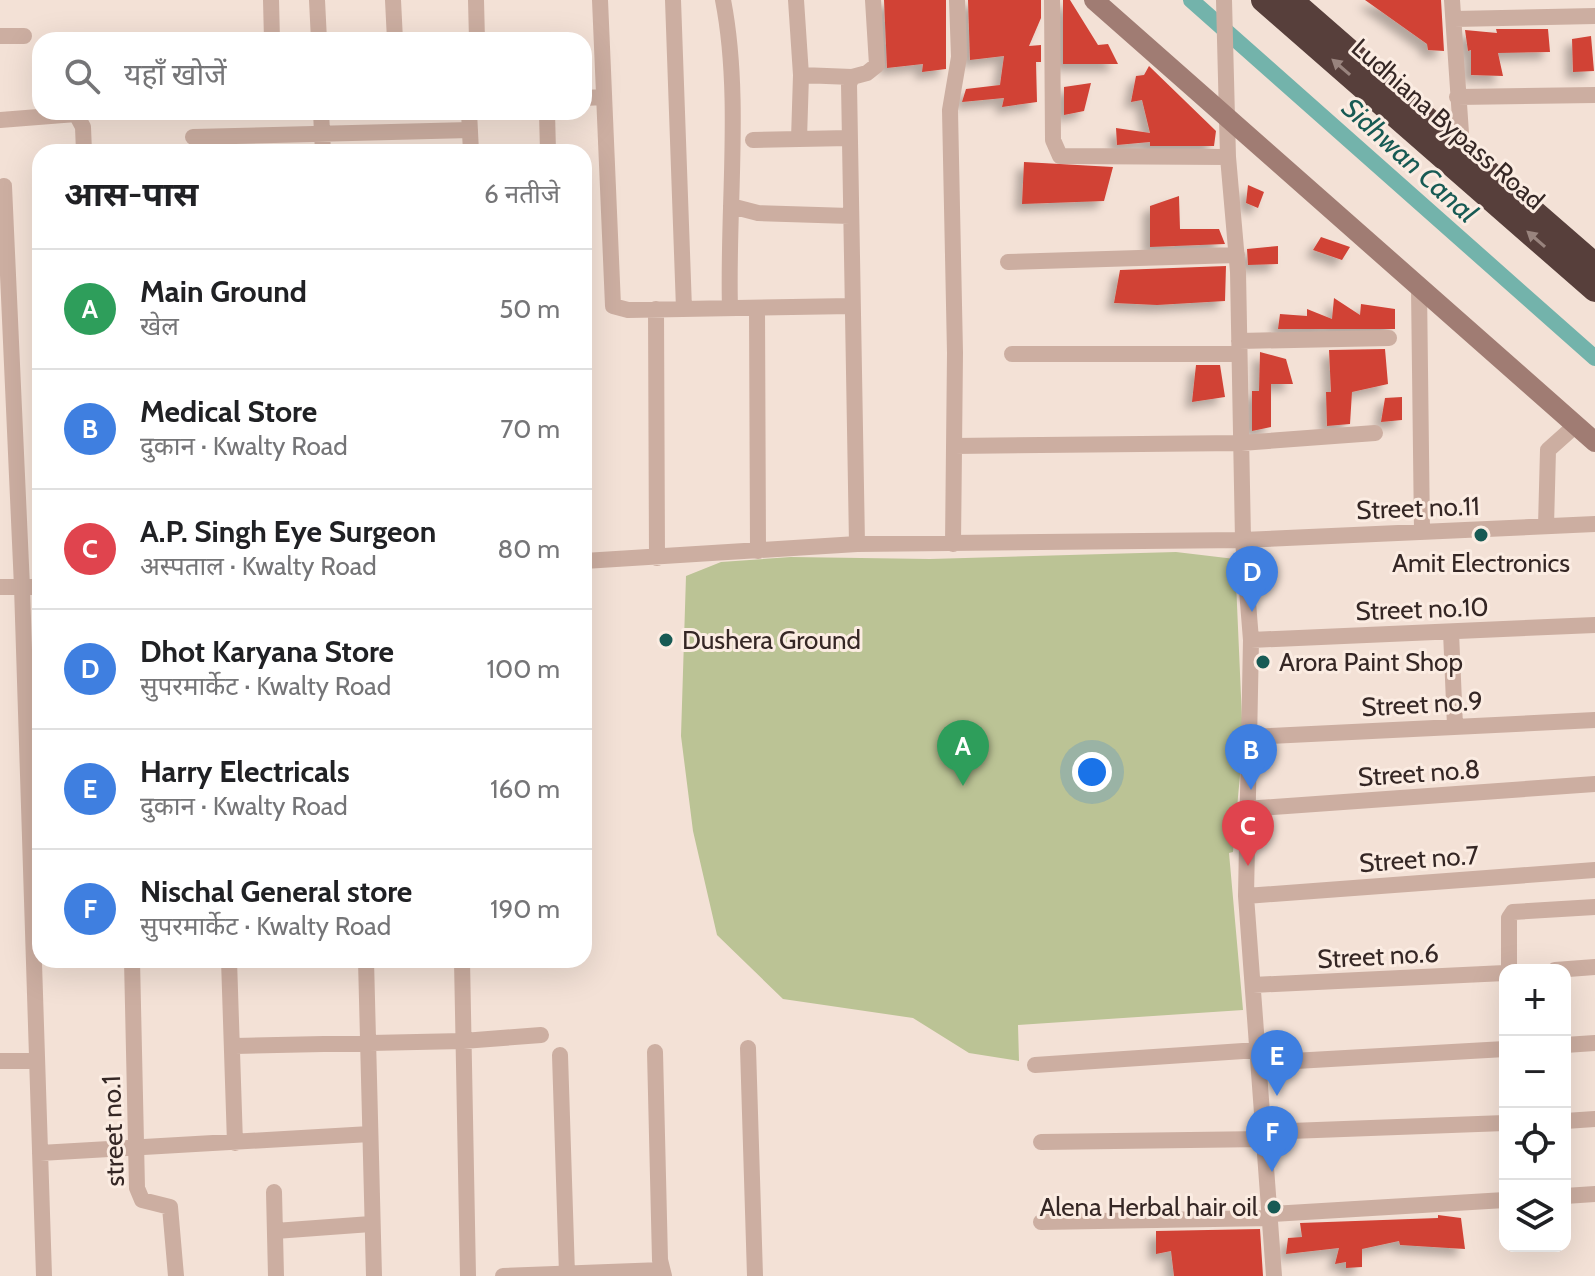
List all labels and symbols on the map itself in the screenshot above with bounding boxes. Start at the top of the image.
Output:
street label: Ludhiana Bypass Road [1345,32,1551,216]
one-way arrow [1331,59,1351,76]
water label: Sidhwan Canal [1335,90,1485,230]
one-way arrow [1527,230,1546,248]
street label: Street no.11 [1356,490,1480,526]
marker: Amit Electronics [1472,526,1490,544]
pin: D [1226,546,1278,612]
place label: Amit Electronics [1392,547,1570,579]
street label: Street no.10 [1355,591,1489,627]
place label: Dushera Ground [682,624,861,656]
marker: Dushera Ground [657,631,675,649]
place label: Arora Paint Shop [1279,646,1463,678]
marker: Arora Paint Shop [1254,653,1272,671]
street label: Street no.9 [1360,685,1484,723]
pin: A [937,720,989,786]
pin: B [1225,724,1277,790]
your location [1072,752,1112,792]
street label: Street no.8 [1357,753,1481,793]
pin: C [1222,800,1274,866]
street label: Street no.7 [1358,839,1480,879]
street label: Street no.6 [1316,937,1440,975]
pin: E [1251,1030,1303,1096]
street label: street no.1 [95,1075,131,1187]
pin: F [1246,1106,1298,1172]
place label: Alena Herbal hair oil [1039,1191,1258,1223]
marker: Alena Herbal hair oil [1265,1198,1283,1216]

